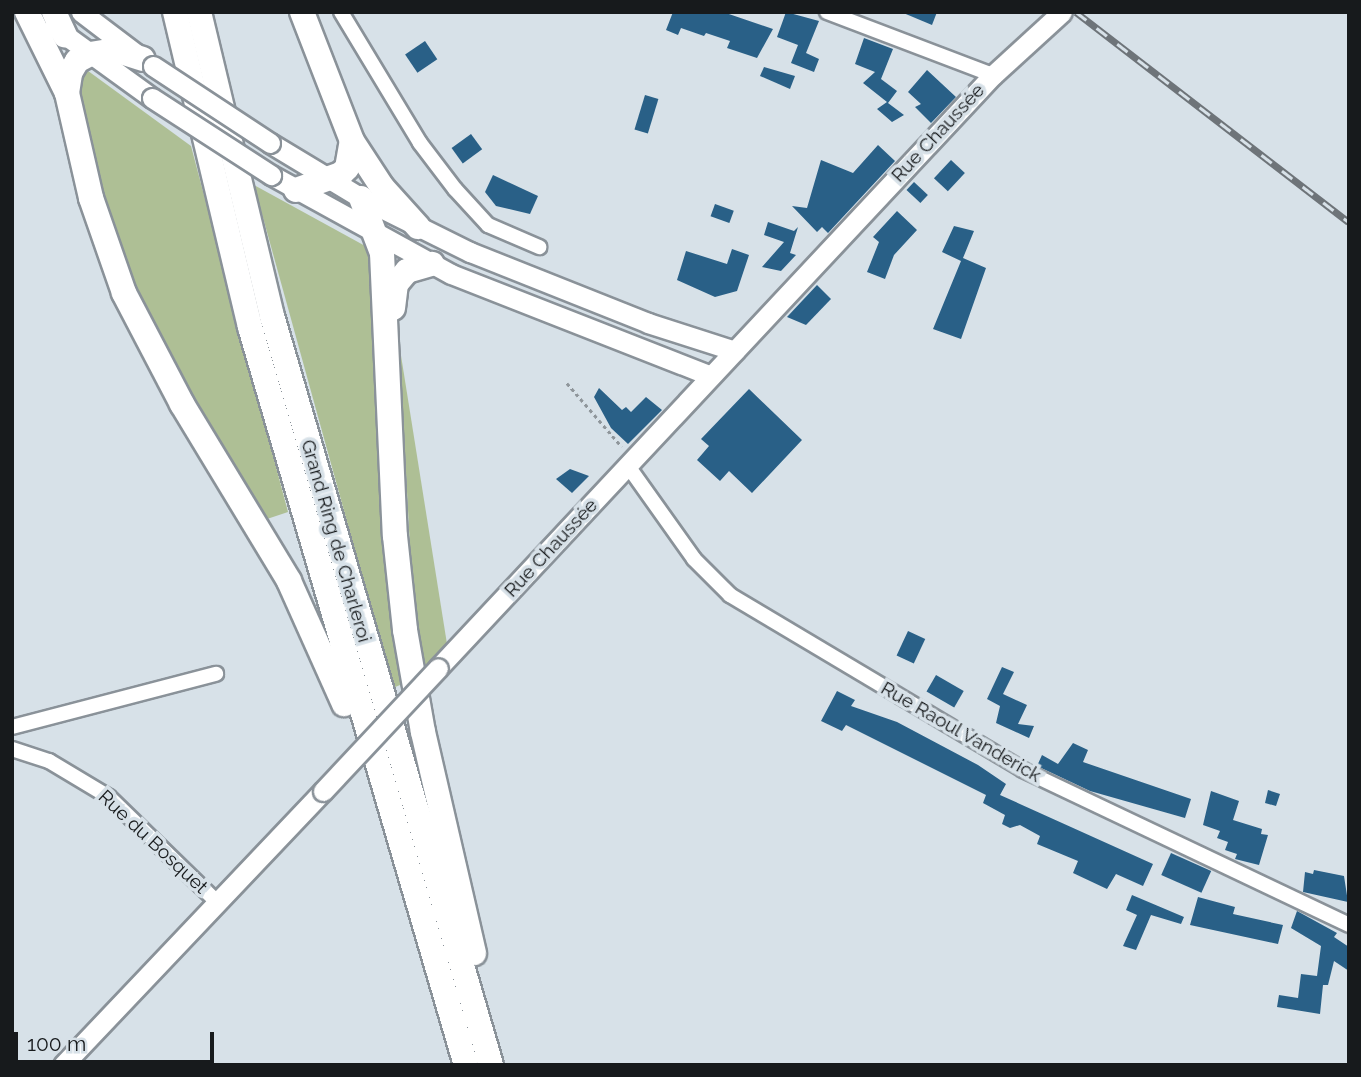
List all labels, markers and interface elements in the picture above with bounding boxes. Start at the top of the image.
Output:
street label: Rue Chaussée [887,79,989,187]
street label: Grand Ring de Charleroi [296,437,376,645]
street label: Rue Chaussée [500,494,602,602]
street label: Rue Raoul Vanderick [876,677,1046,787]
street label: Rue du Bosquet [94,786,212,898]
scale bar [18,1018,217,1062]
text: 100 m [27,1031,86,1056]

